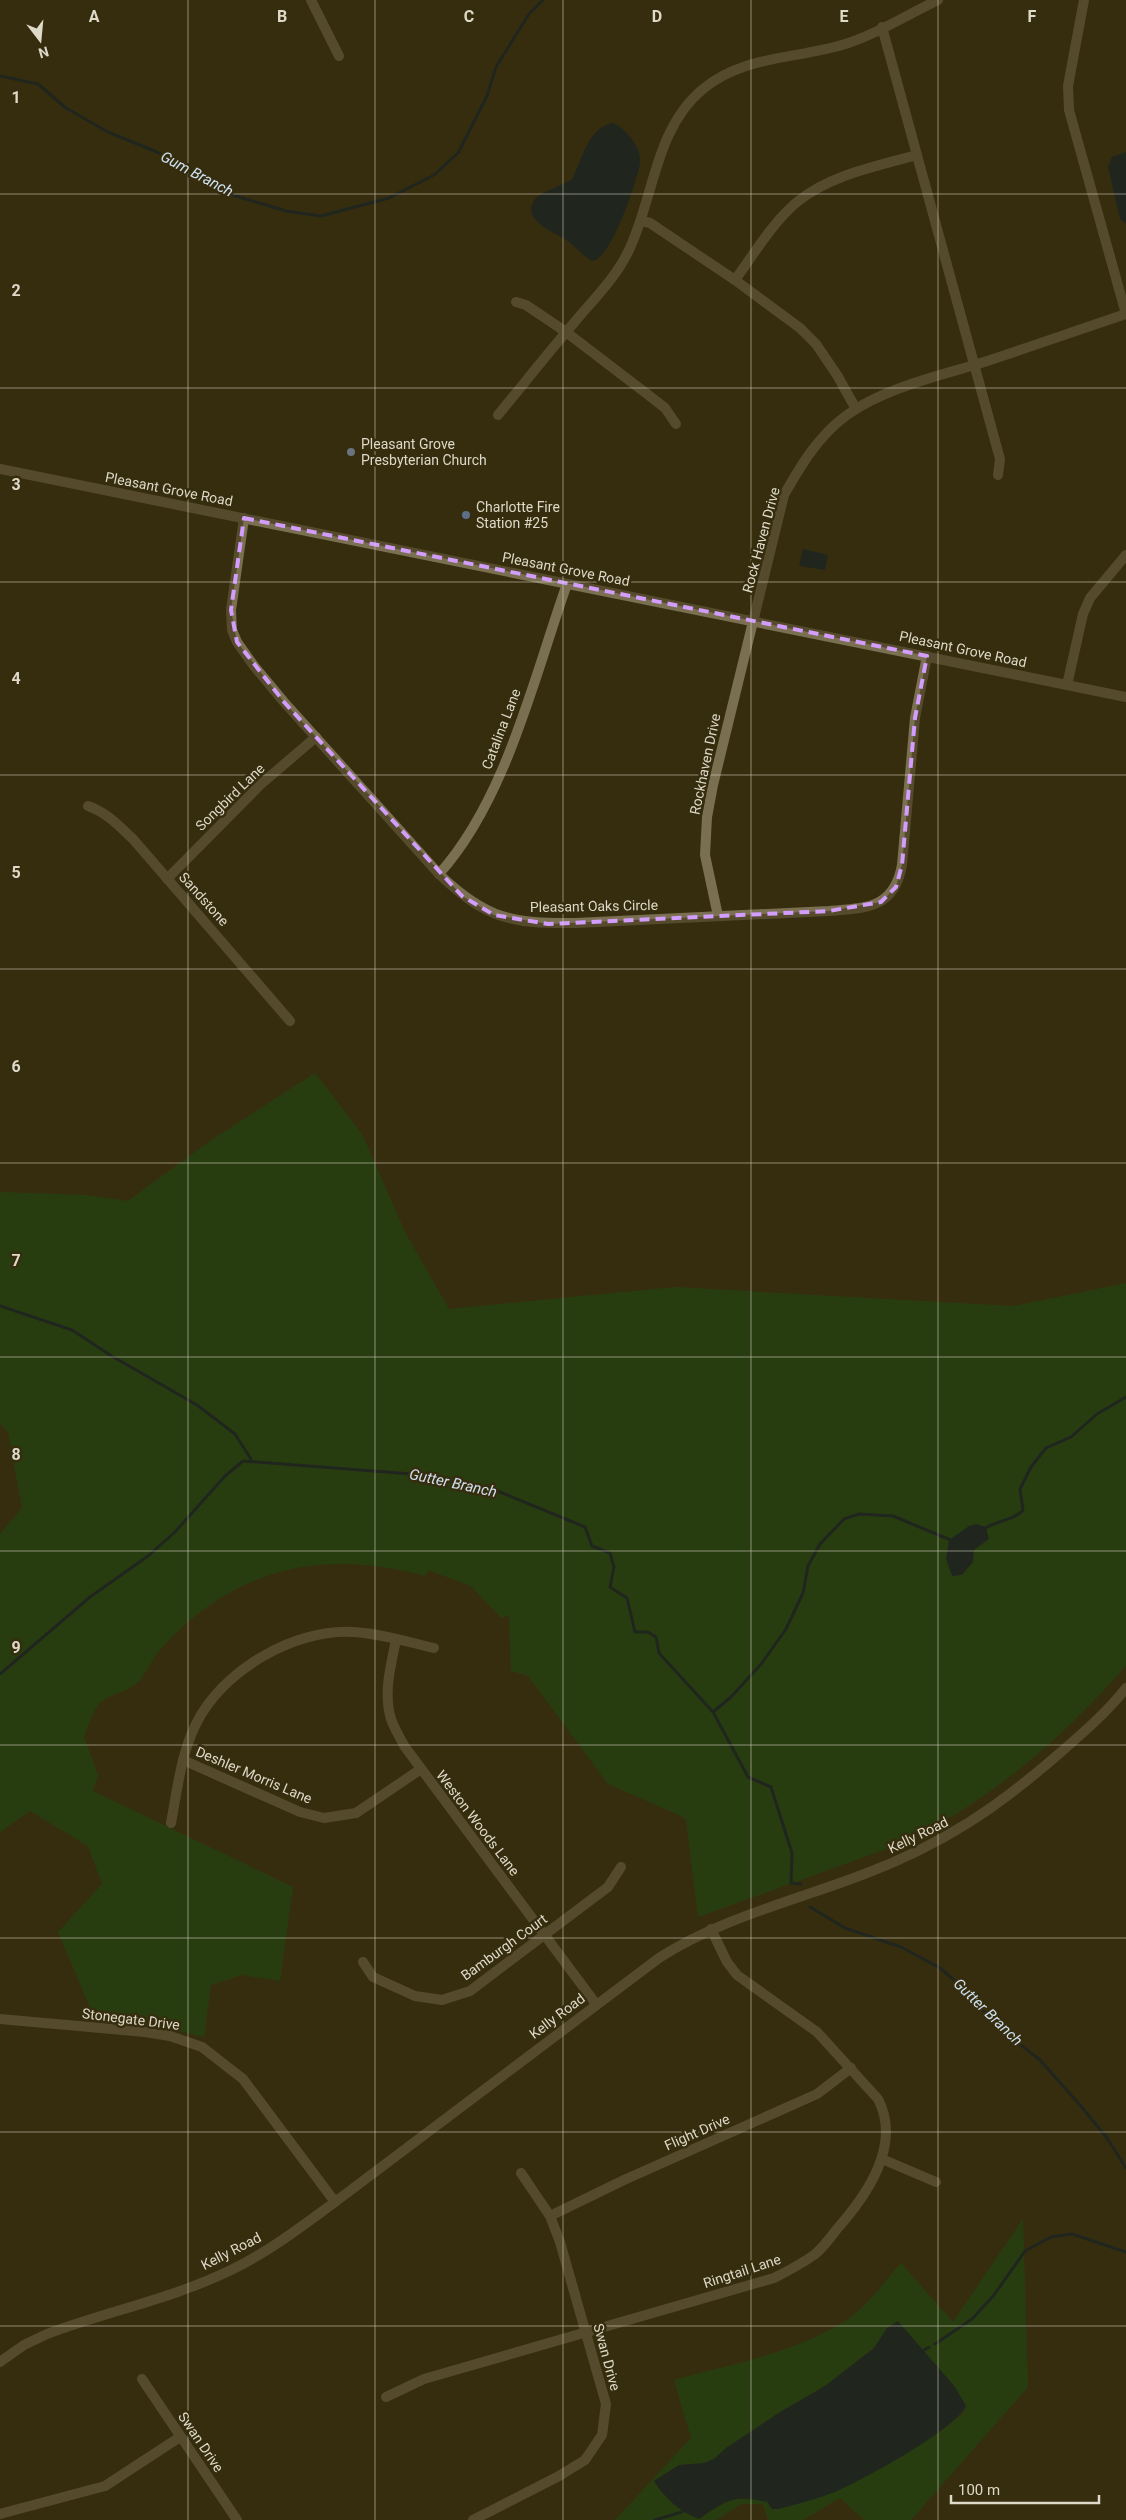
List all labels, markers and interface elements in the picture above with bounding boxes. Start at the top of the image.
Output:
text: A [89,7,100,26]
text: B [277,7,287,26]
text: C [464,7,474,26]
text: D [652,7,662,26]
text: E [840,7,849,26]
text: F [1028,7,1037,26]
north arrow [15,15,65,65]
text: N [37,43,51,62]
text: 1 [11,88,21,107]
water label: Gum Branch [158,147,236,201]
text: 2 [11,281,21,300]
place label: Pleasant Grove Presbyterian Church [361,436,487,468]
marker: Pleasant Grove Presbyterian Church [345,446,357,458]
street label: Pleasant Grove Road [104,469,234,509]
text: 3 [11,475,21,494]
street label: Rock Haven Drive [739,485,783,595]
place label: Charlotte Fire Station #25 [476,499,560,531]
marker: Charlotte Fire Station #25 [460,509,472,521]
street label: Pleasant Grove Road [501,549,631,589]
street label: Pleasant Grove Road [898,628,1028,670]
text: 4 [11,669,21,688]
street label: Catalina Lane [478,687,524,771]
street label: Rockhaven Drive [686,712,724,816]
street label: Songbird Lane [192,760,268,834]
text: 5 [11,863,21,882]
street label: Sandstone [176,869,232,929]
street label: Pleasant Oaks Circle [530,897,658,915]
text: 6 [11,1057,21,1076]
text: 7 [11,1251,21,1270]
text: 8 [11,1445,21,1464]
water label: Gutter Branch [408,1465,498,1501]
text: 9 [11,1638,21,1657]
street label: Deshler Morris Lane [193,1743,315,1807]
street label: Weston Woods Lane [433,1767,523,1879]
street label: Kelly Road [885,1814,951,1856]
street label: Bamburgh Court [458,1910,550,1984]
water label: Gutter Branch [950,1975,1026,2049]
street label: Kelly Road [526,1990,588,2042]
street label: Stonegate Drive [81,2005,181,2033]
street label: Flight Drive [662,2111,732,2153]
street label: Kelly Road [198,2229,264,2273]
street label: Ringtail Lane [701,2251,783,2291]
street label: Swan Drive [590,2322,624,2392]
street label: Swan Drive [175,2409,227,2475]
scale bar [951,2472,1098,2504]
text: 100 m [958,2481,1000,2499]

